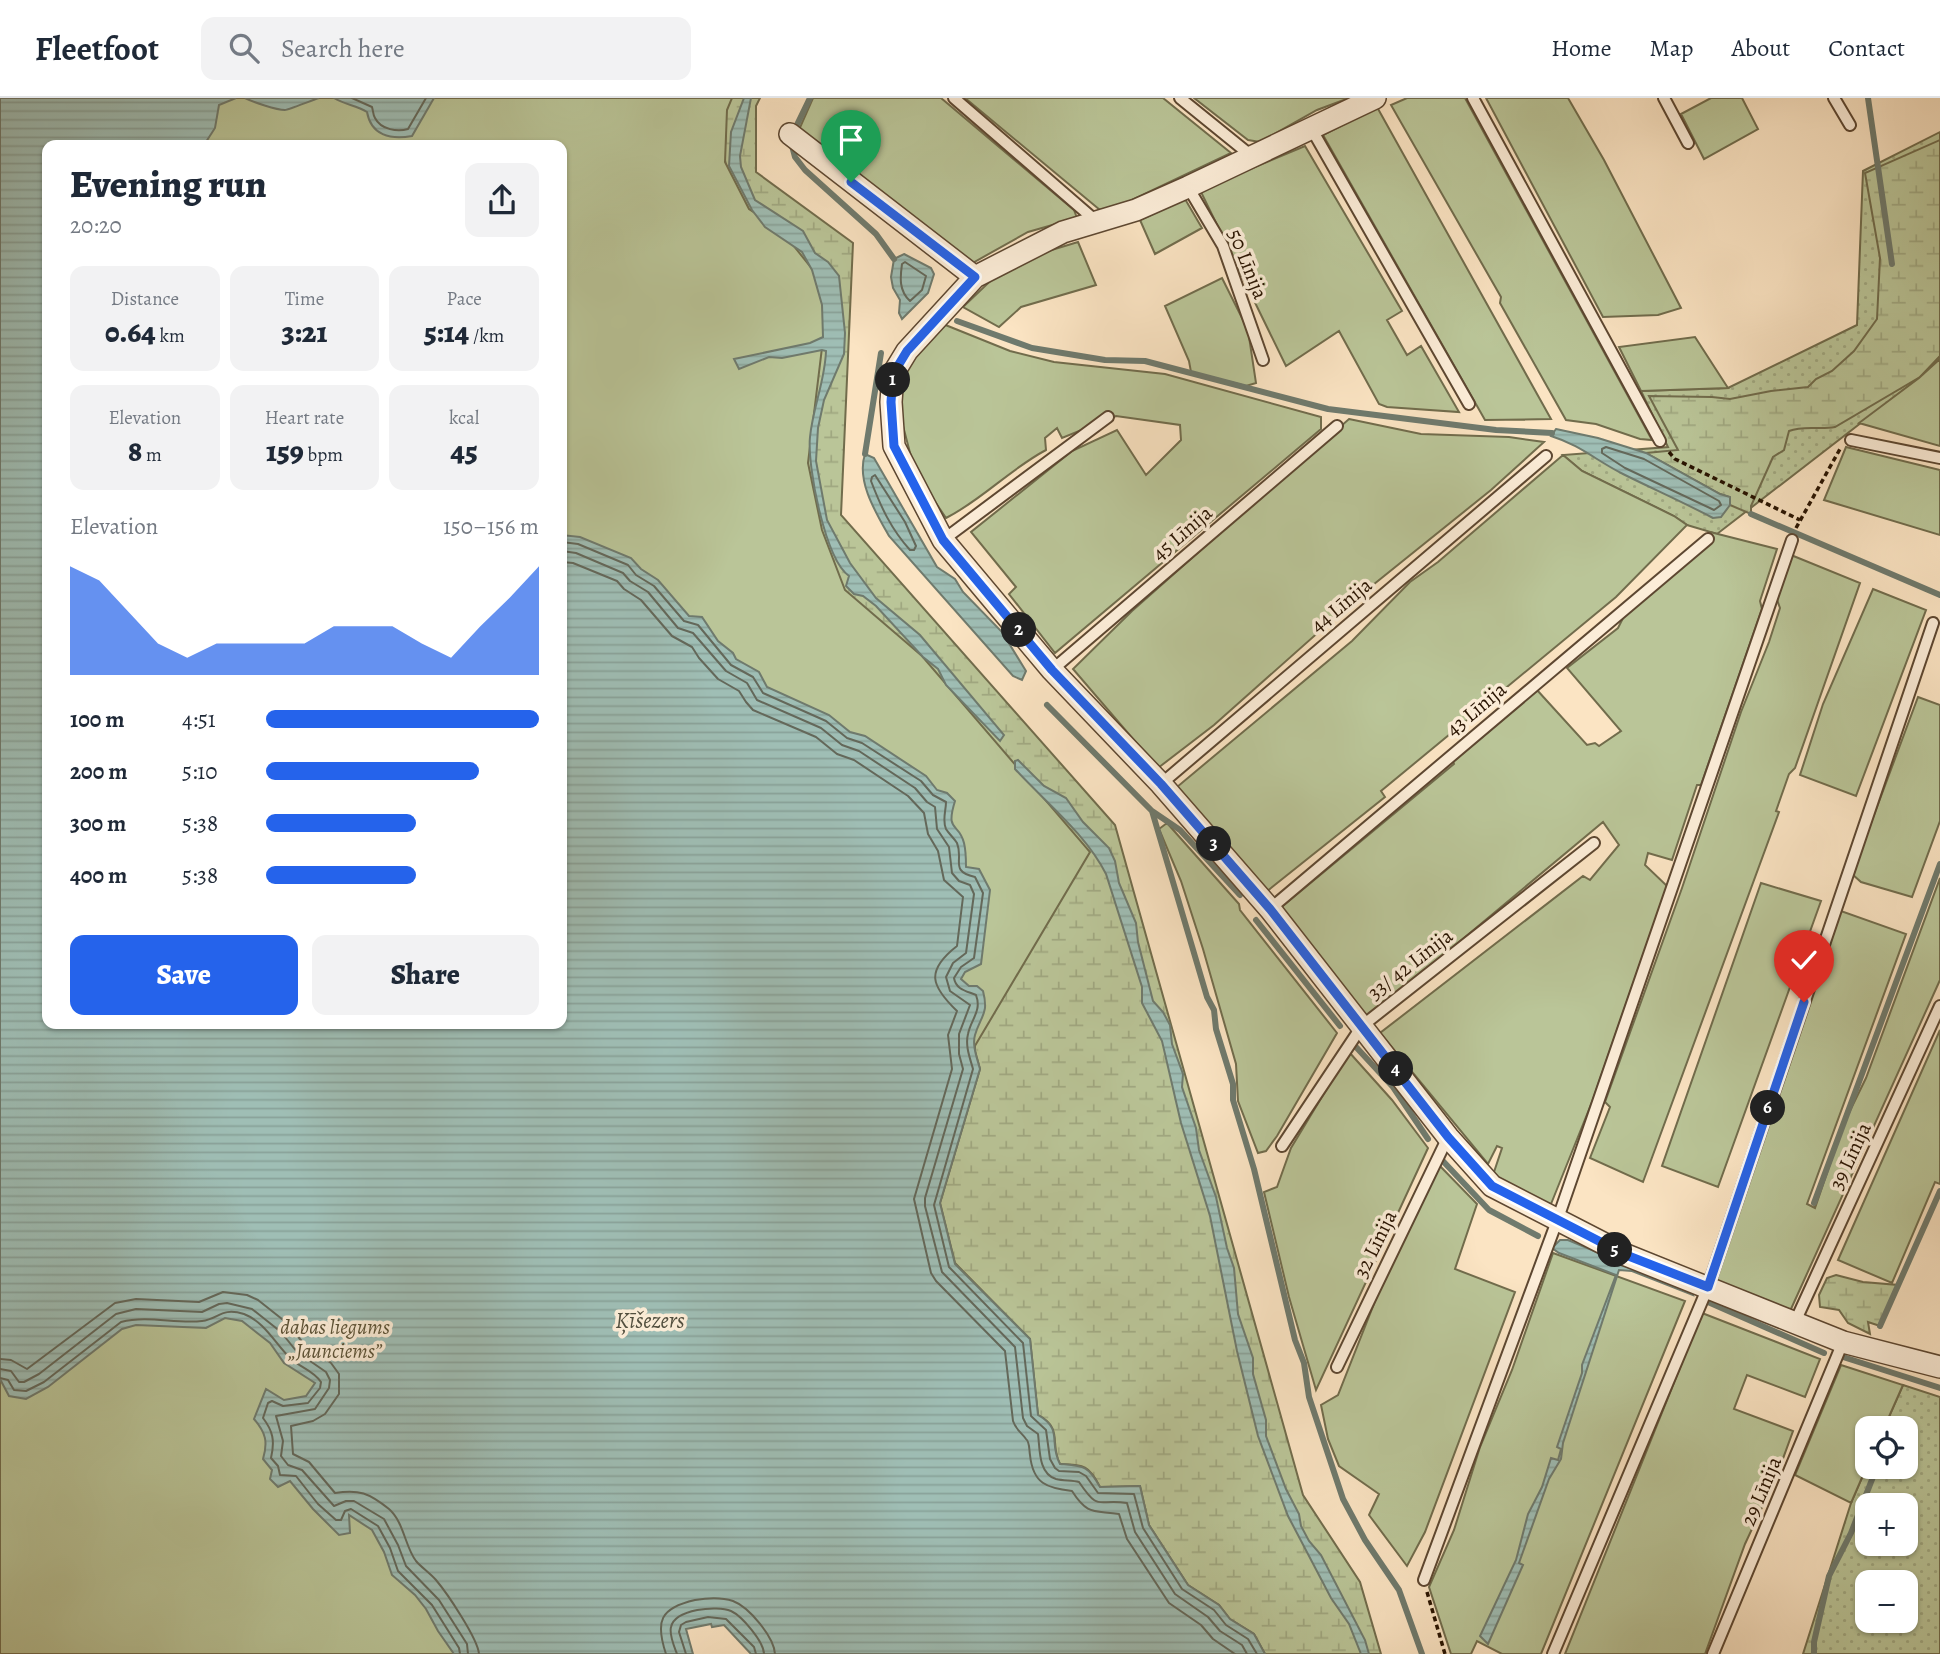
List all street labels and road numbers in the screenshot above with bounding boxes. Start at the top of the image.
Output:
street label: 50 Līnija [1221,225,1275,303]
street label: 45 Līnija [1146,499,1218,567]
street label: 44 Līnija [1304,571,1378,639]
street label: 43 Līnija [1440,675,1513,743]
street label: 33/ 42 Līnija [1361,922,1459,1006]
street label: 39 Līnija [1822,1117,1878,1194]
street label: 32 Līnija [1347,1205,1403,1282]
street label: 29 Līnija [1734,1452,1788,1530]

